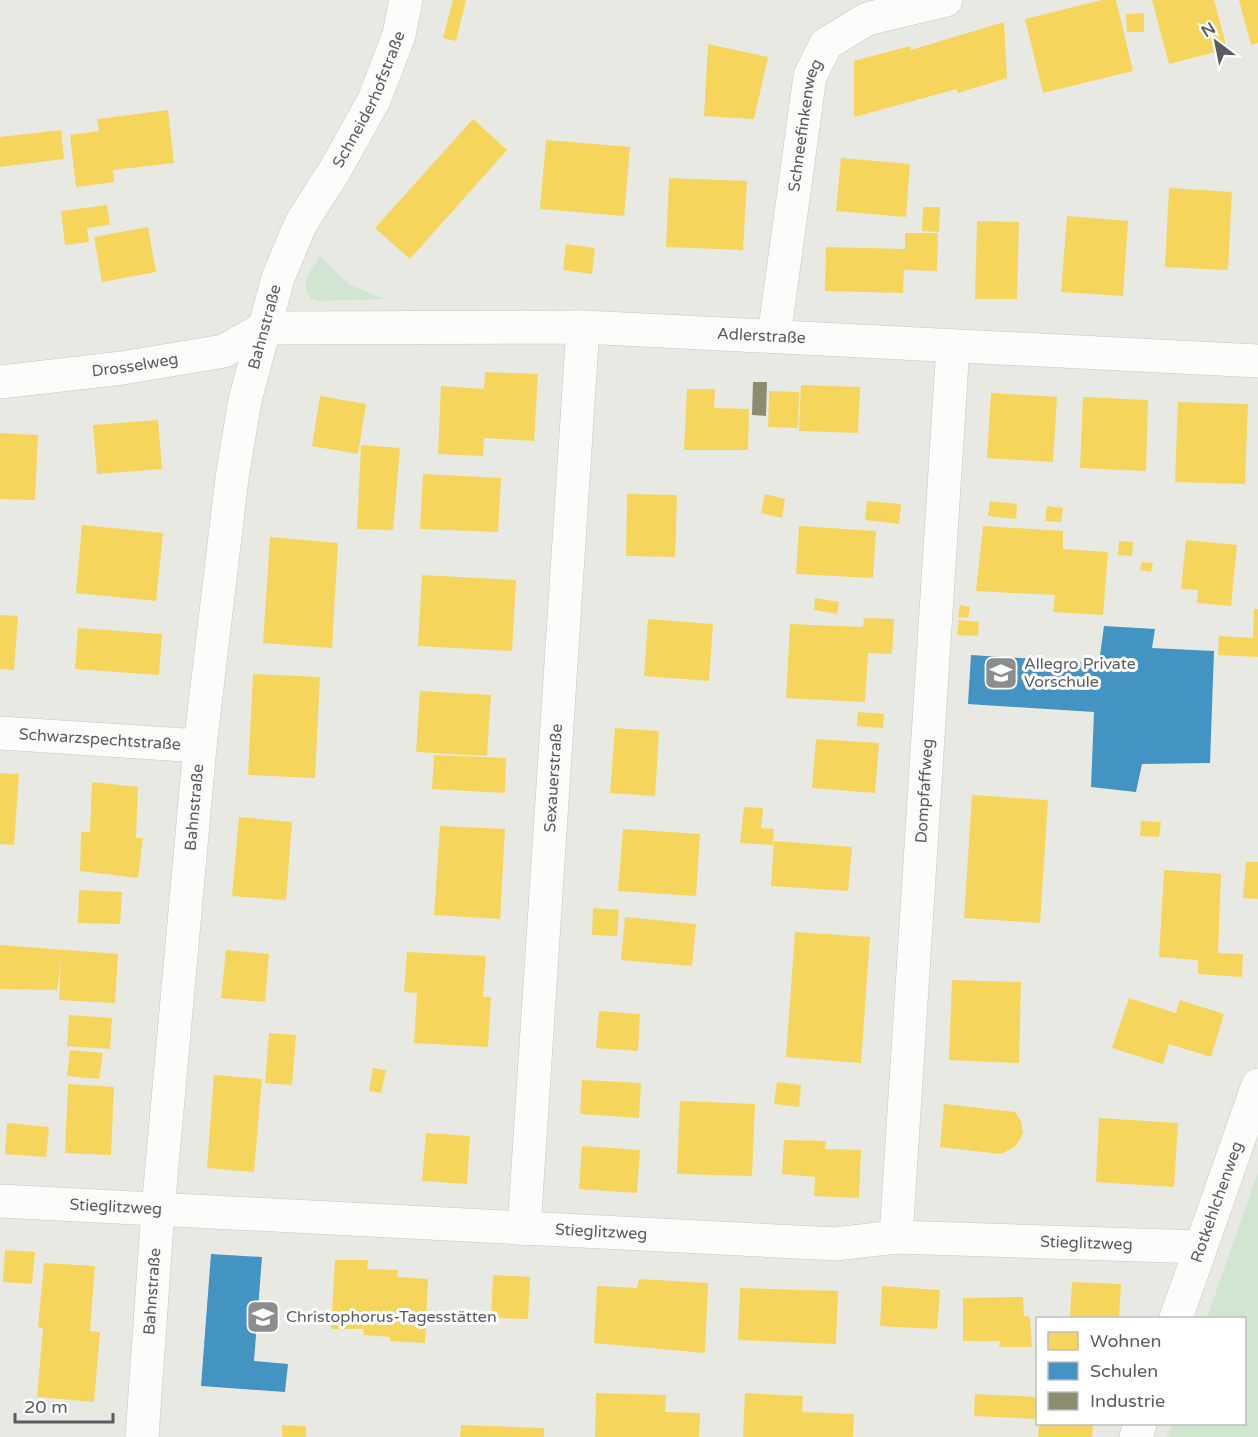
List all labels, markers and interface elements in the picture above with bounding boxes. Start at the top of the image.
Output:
north arrow [1186,12,1246,72]
text: N [1198,18,1219,42]
street label: Schneiderhofstraße [328,28,410,171]
street label: Schneefinkenweg [784,55,827,193]
street label: Bahnstraße [244,282,286,372]
street label: Adlerstraße [717,324,806,348]
street label: Drosselweg [90,349,180,381]
place label: Allegro Private Vorschule [1024,654,1136,692]
school or university icon: Allegro Private Vorschule [983,655,1019,691]
street label: Sexauerstraße [540,723,567,833]
street label: Schwarzspechtstraße [18,724,181,755]
street label: Dompfaffweg [911,738,938,844]
street label: Bahnstraße [181,763,208,852]
street label: Rotkehlchenweg [1186,1139,1247,1265]
street label: Stieglitzweg [69,1195,163,1219]
street label: Stieglitzweg [554,1220,648,1244]
street label: Stieglitzweg [1040,1232,1133,1255]
street label: Bahnstraße [139,1247,165,1336]
school or university icon: Christophorus-Tagesstätten [245,1299,281,1335]
place label: Christophorus-Tagesstätten [286,1307,497,1327]
legend [1036,1317,1246,1425]
text: Wohnen [1090,1330,1161,1352]
text: Schulen [1090,1360,1158,1382]
scale bar [15,1386,112,1424]
text: Industrie [1090,1390,1165,1412]
text: 20 m [24,1396,68,1418]

